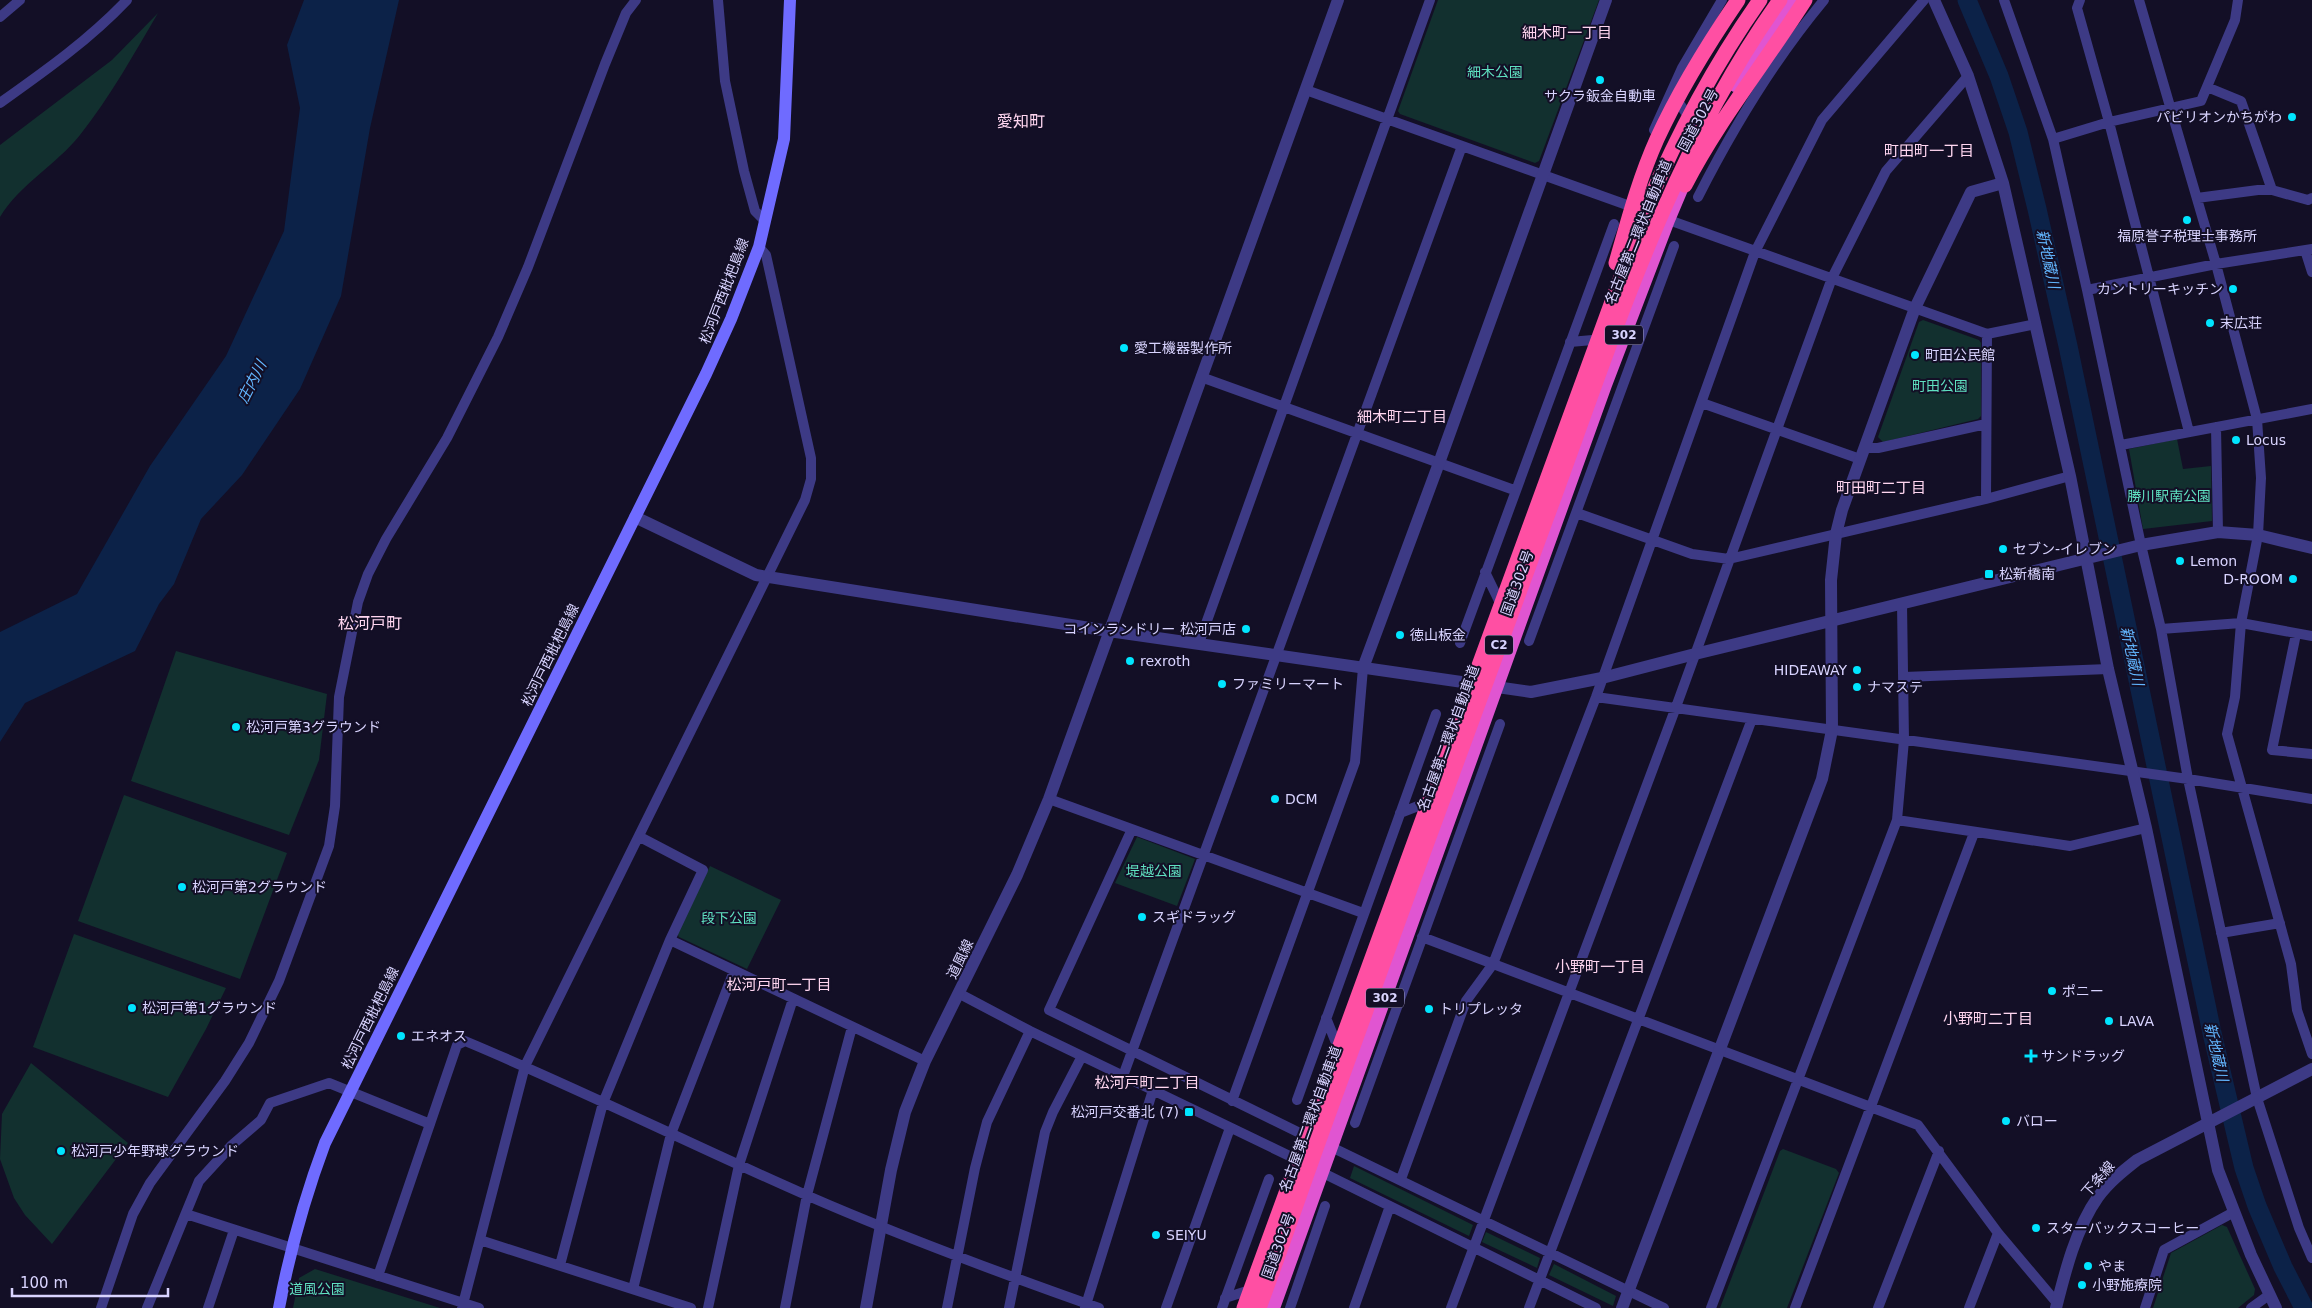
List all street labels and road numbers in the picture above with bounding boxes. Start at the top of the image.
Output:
street label: 国道302号 [1675,86,1721,154]
street label: 名古屋第二環状自動車道 [1602,158,1674,306]
street label: 松河戸西枇杷島線 [696,236,752,346]
road number: 302 [1605,326,1643,344]
street label: 国道302号 [1498,548,1536,618]
street label: 松河戸西枇杷島線 [518,601,582,709]
road number: C2 [1485,636,1513,654]
street label: 名古屋第二環状自動車道 [1414,663,1482,813]
street label: 道風線 [944,937,976,981]
street label: 松河戸西枇杷島線 [338,964,402,1072]
road number: 302 [1366,988,1404,1008]
street label: 名古屋第二環状自動車道 [1276,1044,1344,1194]
street label: 下条線 [2078,1158,2118,1200]
street label: 国道302号 [1259,1211,1297,1281]

